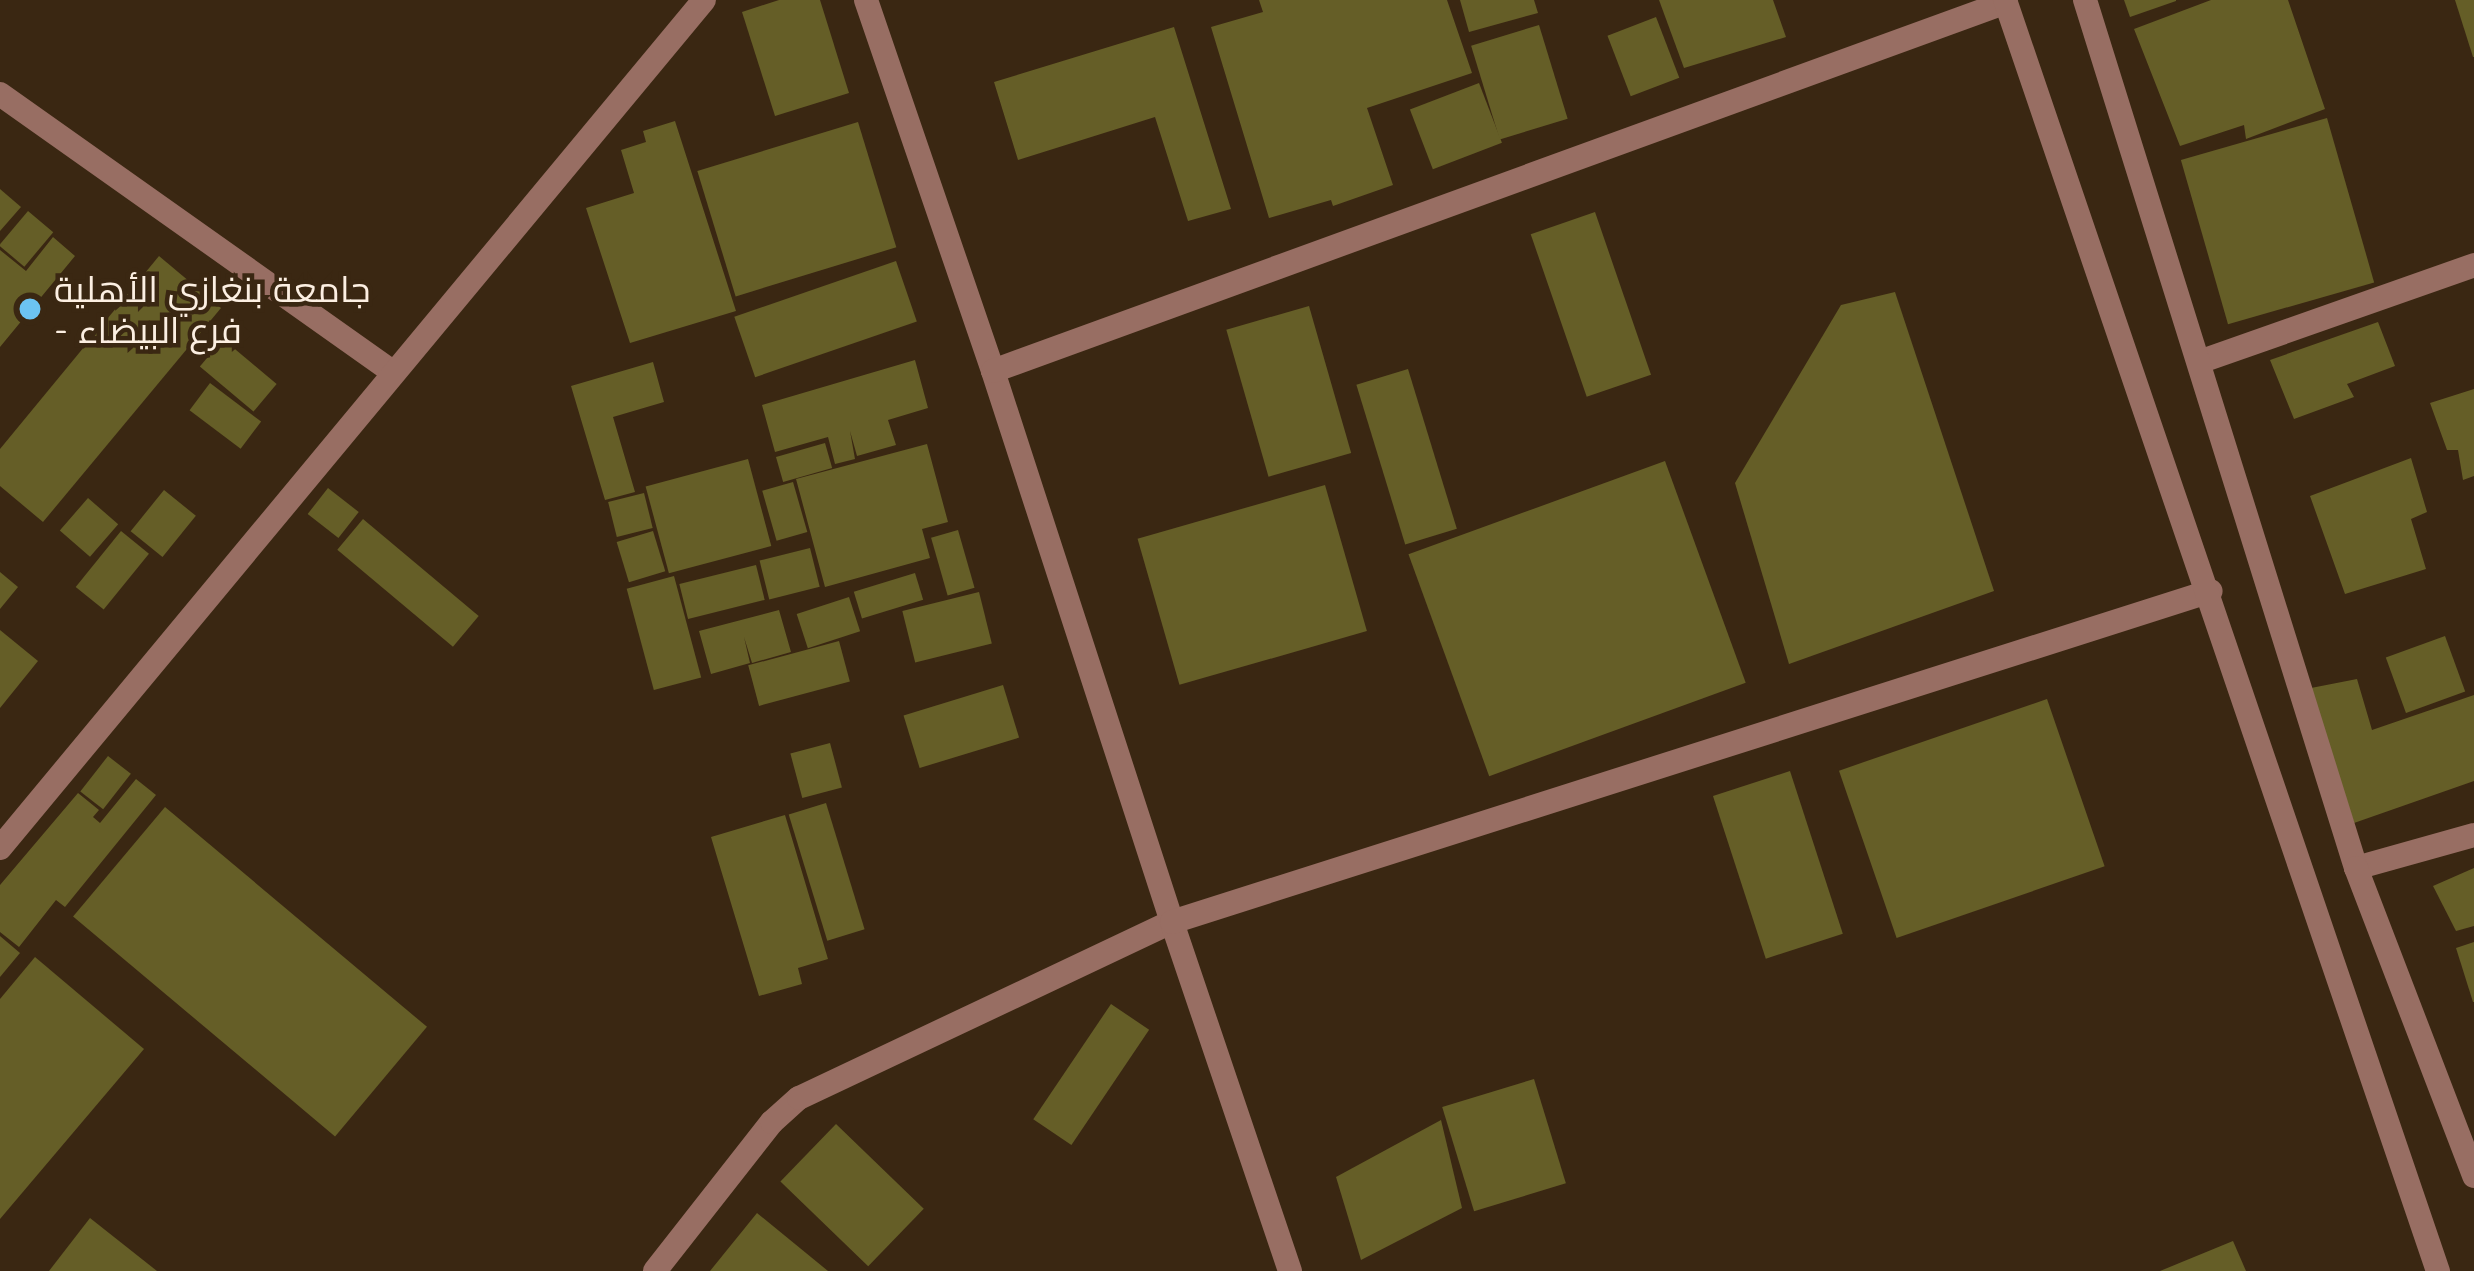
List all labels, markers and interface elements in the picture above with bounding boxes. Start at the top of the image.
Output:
place label: جامعة بنغازي الأهلية - فرع البيضاء [54,266,370,351]
marker: جامعة بنغازي الأهلية - فرع البيضاء [17,296,43,322]

